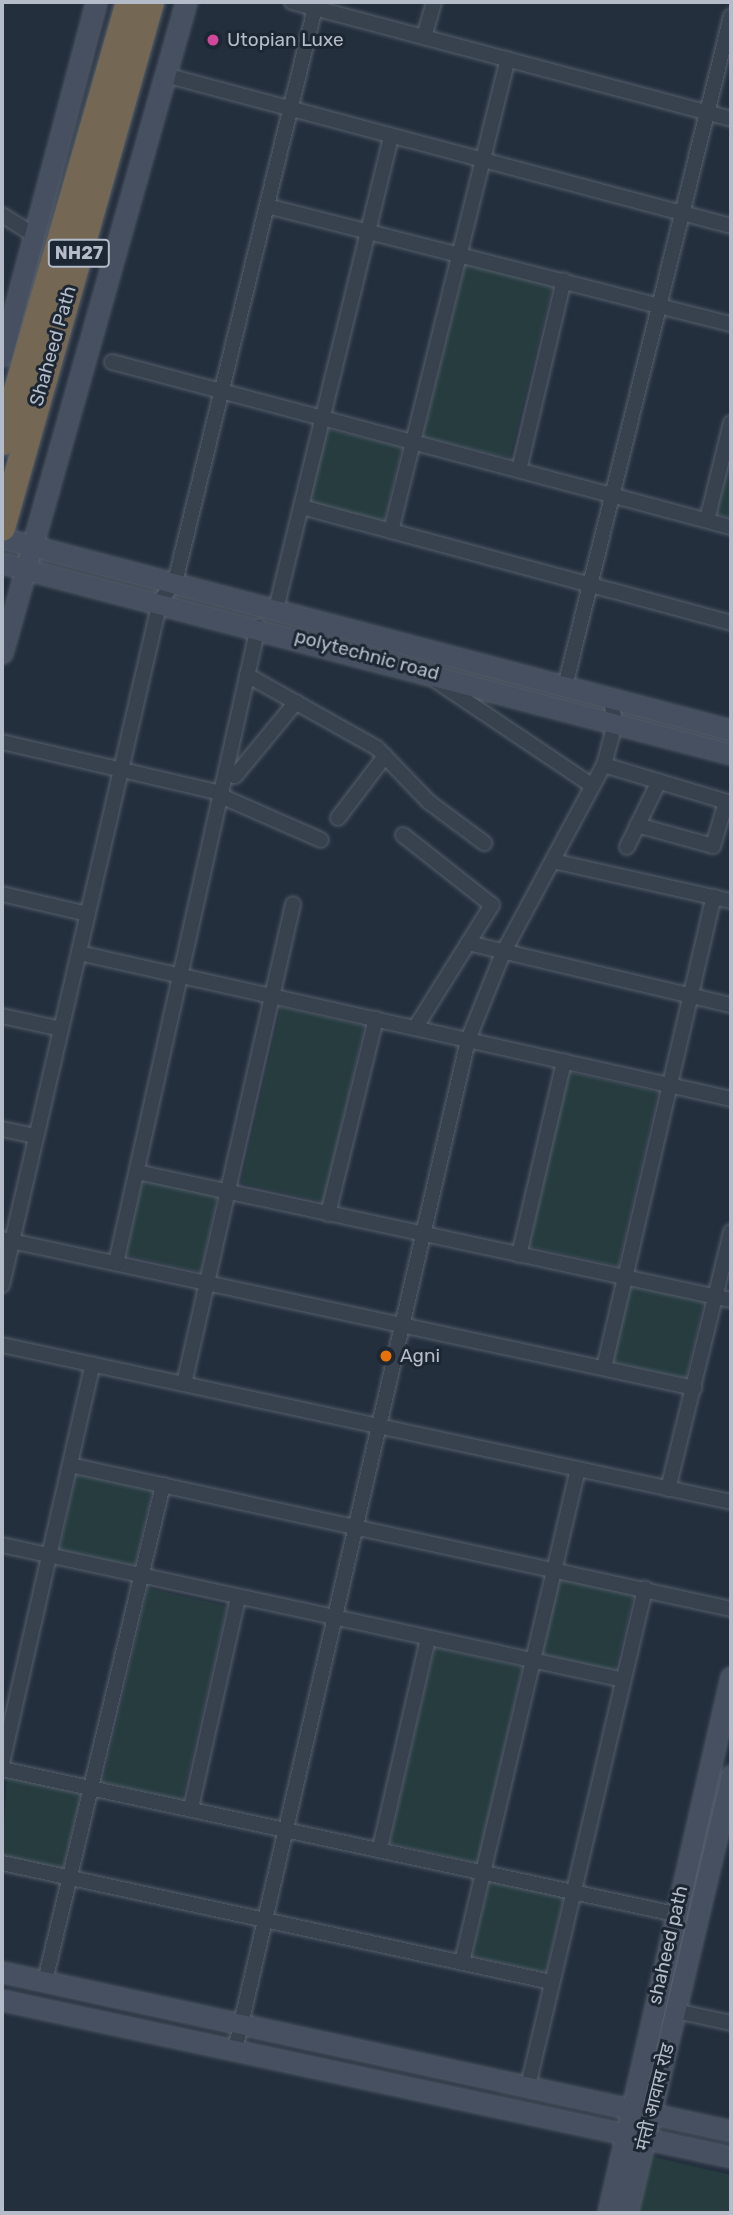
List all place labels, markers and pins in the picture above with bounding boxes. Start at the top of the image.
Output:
place label: Utopian Luxe [227,29,344,51]
marker: Utopian Luxe [205,32,221,48]
place label: Agni [400,1345,440,1367]
marker: Agni [378,1348,394,1364]

